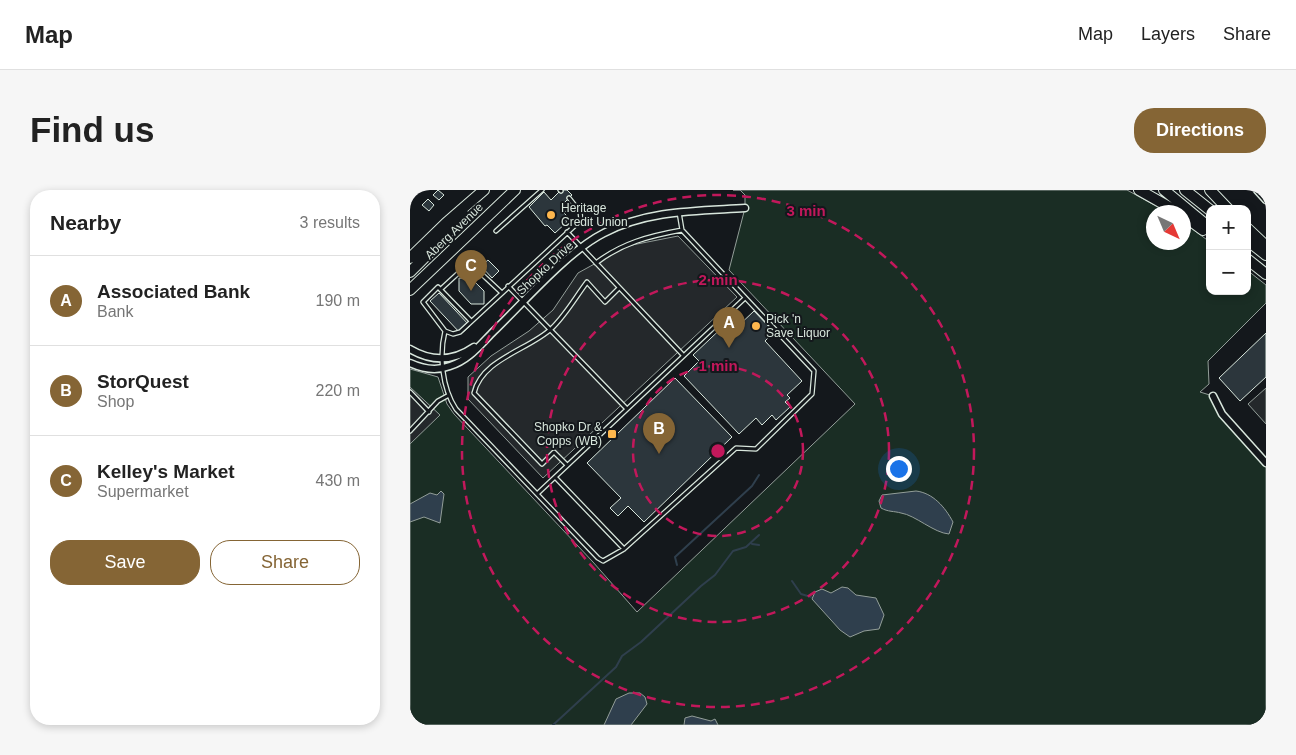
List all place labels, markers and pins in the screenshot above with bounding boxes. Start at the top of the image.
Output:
place label: Heritage Credit Union [561,201,628,229]
marker: Heritage Credit Union [545,209,557,221]
pin: C [455,250,487,291]
pin: A [713,307,745,348]
place label: Pick 'n Save Liquor [766,312,830,340]
marker: Pick 'n Save Liquor [750,320,762,332]
pin: B [643,413,675,454]
place label: Shopko Dr & Copps (WB) [534,420,602,448]
marker: Shopko Dr & Copps (WB) [606,428,618,440]
centre of rings [709,442,727,460]

